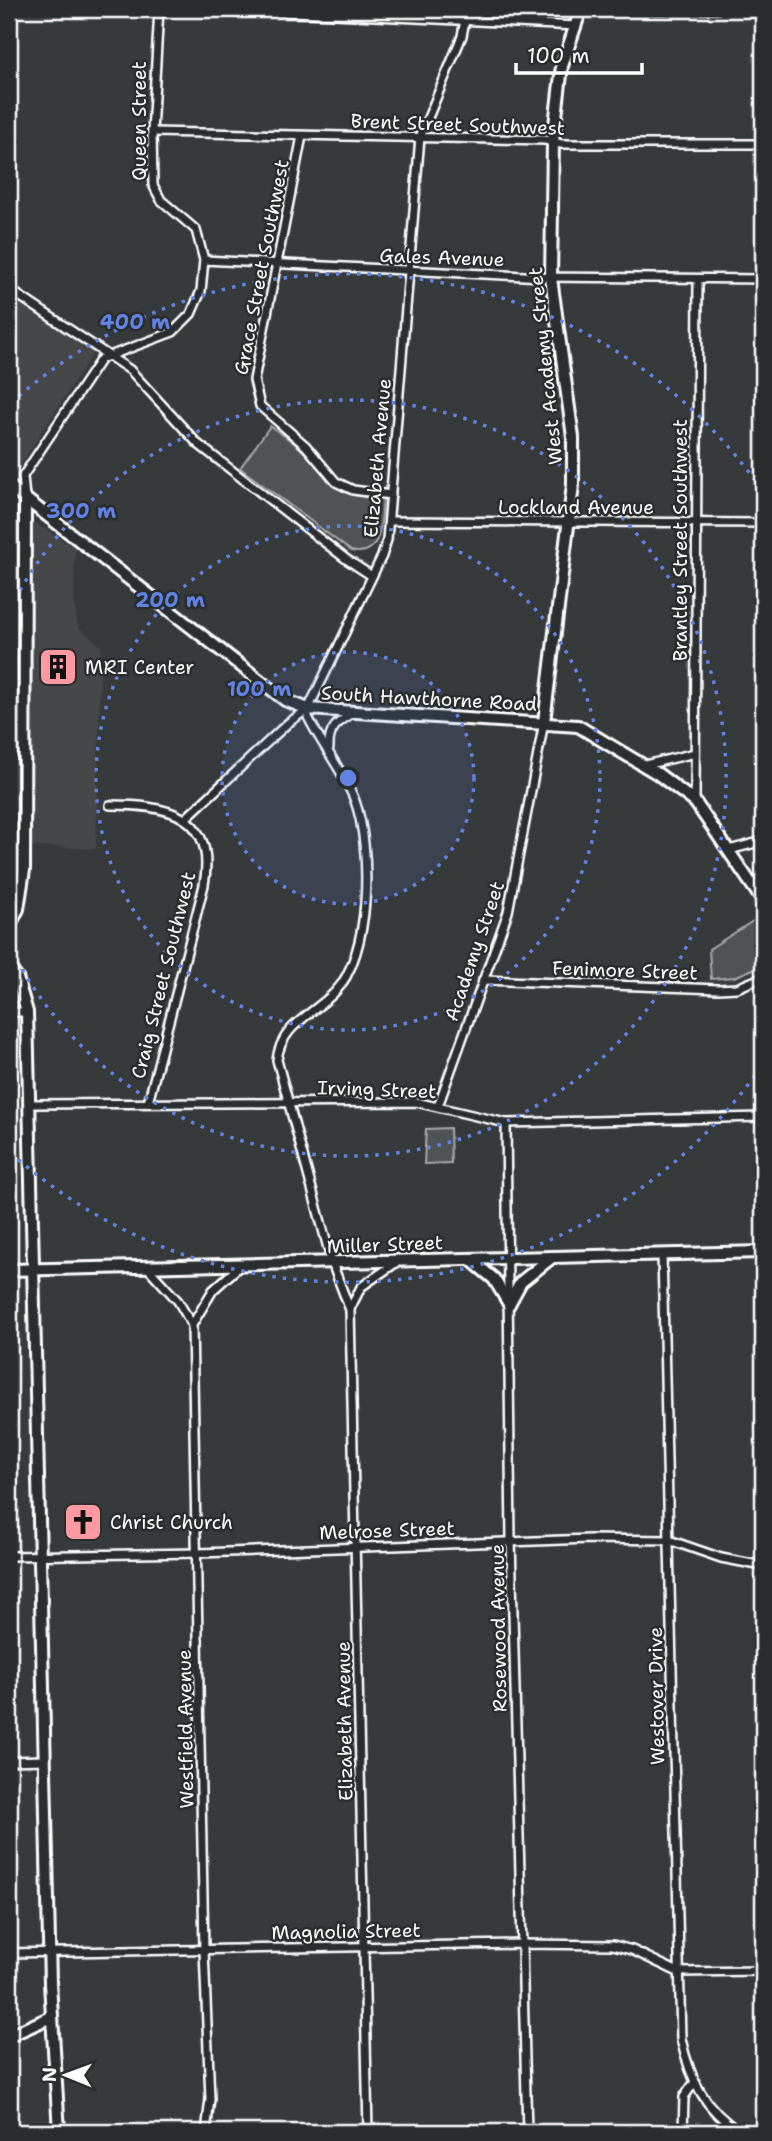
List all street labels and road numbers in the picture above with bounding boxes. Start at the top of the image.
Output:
street label: Queen Street [127,61,152,181]
street label: Brent Street Southwest [350,108,566,141]
street label: Grace Street Southwest [228,157,295,377]
street label: Gales Avenue [379,243,505,272]
street label: West Academy Street [523,266,568,466]
street label: Elizabeth Avenue [358,377,397,539]
street label: Brantley Street Southwest [668,419,693,661]
street label: Lockland Avenue [498,495,654,520]
street label: South Hawthorne Road [320,680,538,717]
street label: Craig Street Southwest [126,869,201,1081]
street label: Academy Street [439,878,510,1025]
street label: Fenimore Street [552,955,698,986]
street label: Irving Street [317,1075,437,1104]
street label: Miller Street [326,1230,444,1259]
street label: Melrose Street [319,1516,455,1545]
street label: Rosewood Avenue [485,1544,512,1712]
street label: Westover Drive [643,1627,670,1765]
street label: Elizabeth Avenue [331,1641,358,1801]
street label: Westfield Avenue [172,1649,199,1809]
street label: Magnolia Street [271,1918,421,1945]

